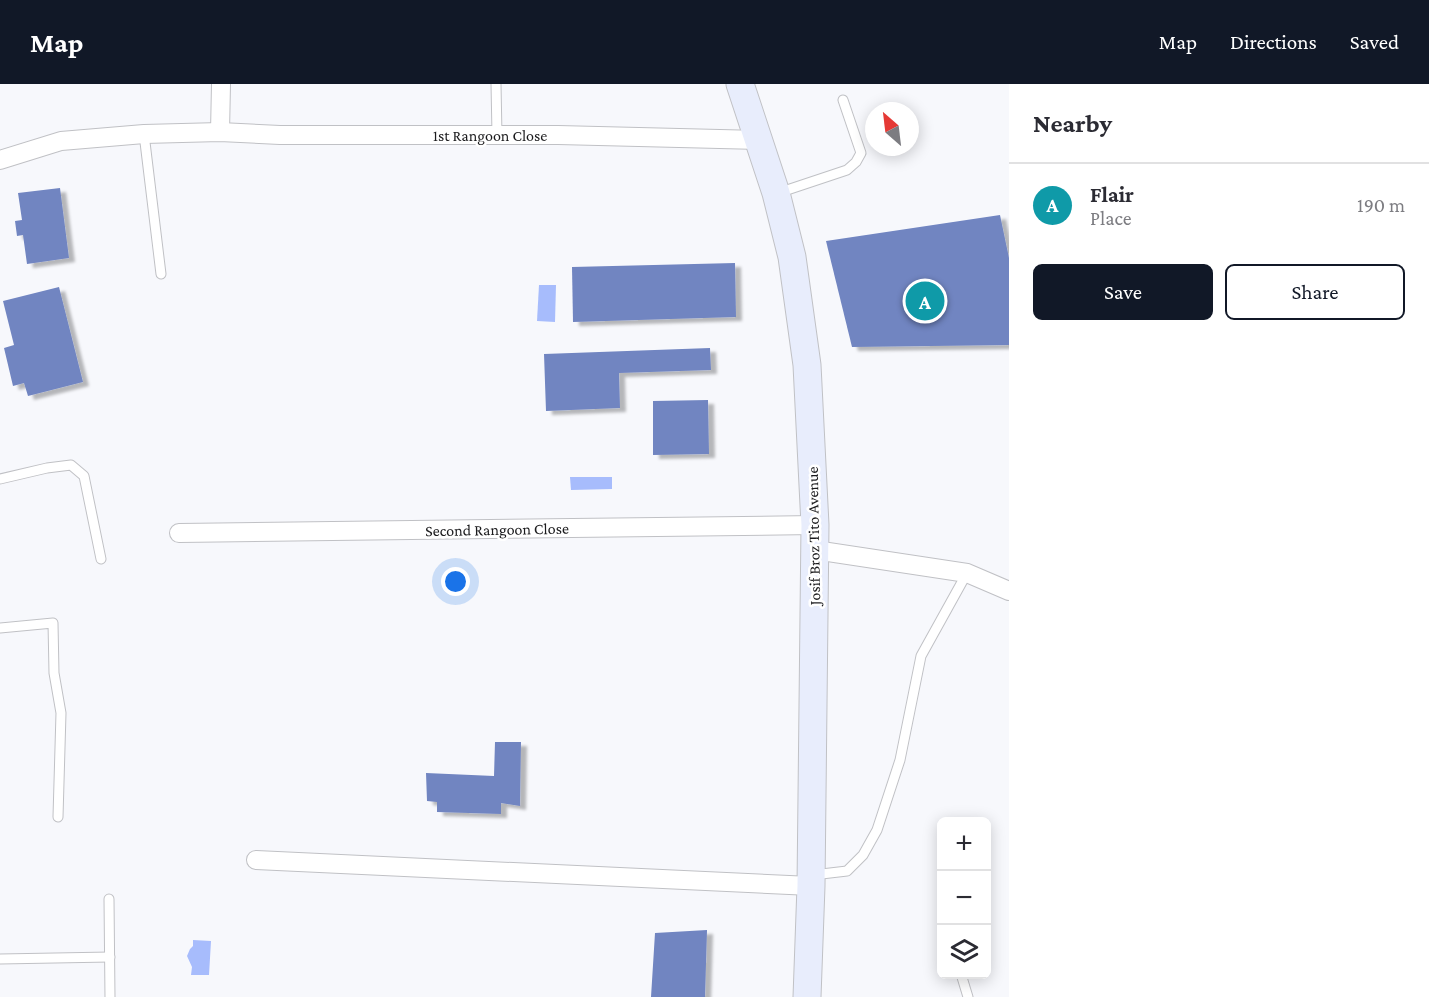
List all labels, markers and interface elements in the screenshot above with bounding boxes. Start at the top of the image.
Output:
text: Map [30,27,83,58]
text: Map [1159,30,1197,54]
text: Directions [1230,30,1317,54]
text: Saved [1350,30,1399,54]
north arrow [865,102,919,156]
text: Nearby [1033,109,1112,138]
street label: 1st Rangoon Close [433,127,547,145]
text: Flair [1090,182,1134,207]
text: A [1047,194,1058,216]
text: 190 m [1357,194,1405,216]
text: Place [1090,207,1132,229]
button: Save [1033,264,1213,320]
button: Share [1225,264,1405,320]
pin: A [906,278,944,324]
street label: Josif Broz Tito Avenue [804,466,824,608]
street label: Second Rangoon Close [425,520,569,540]
your location [441,567,470,596]
map controls [937,817,991,979]
button: + [937,817,991,871]
button: − [937,871,991,925]
button: layers [937,925,991,979]

